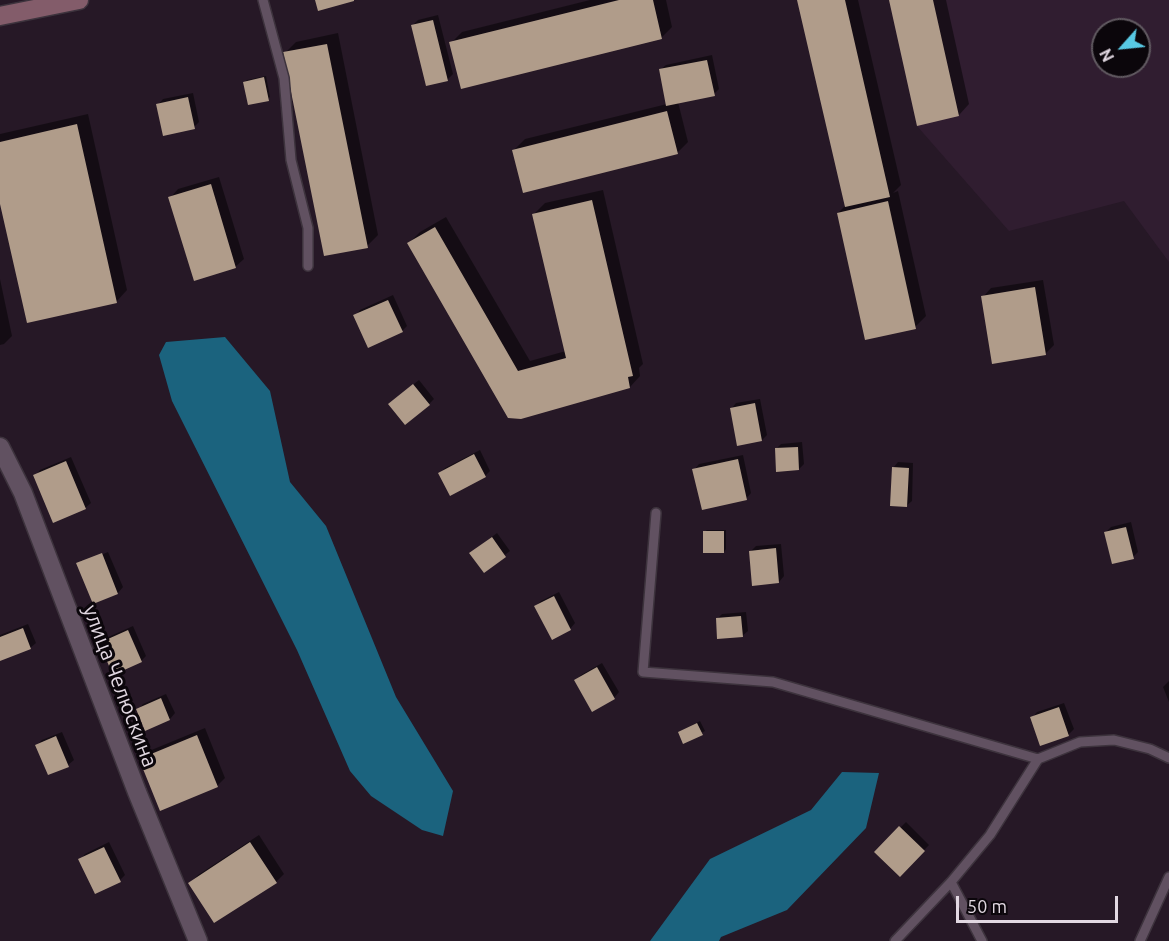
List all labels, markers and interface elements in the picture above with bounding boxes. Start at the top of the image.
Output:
north arrow [1091,18,1151,78]
text: N [1096,46,1117,65]
street label: улица Челюскина [77,601,163,771]
scale bar [959,884,1121,922]
text: 50 m [967,896,1007,916]

